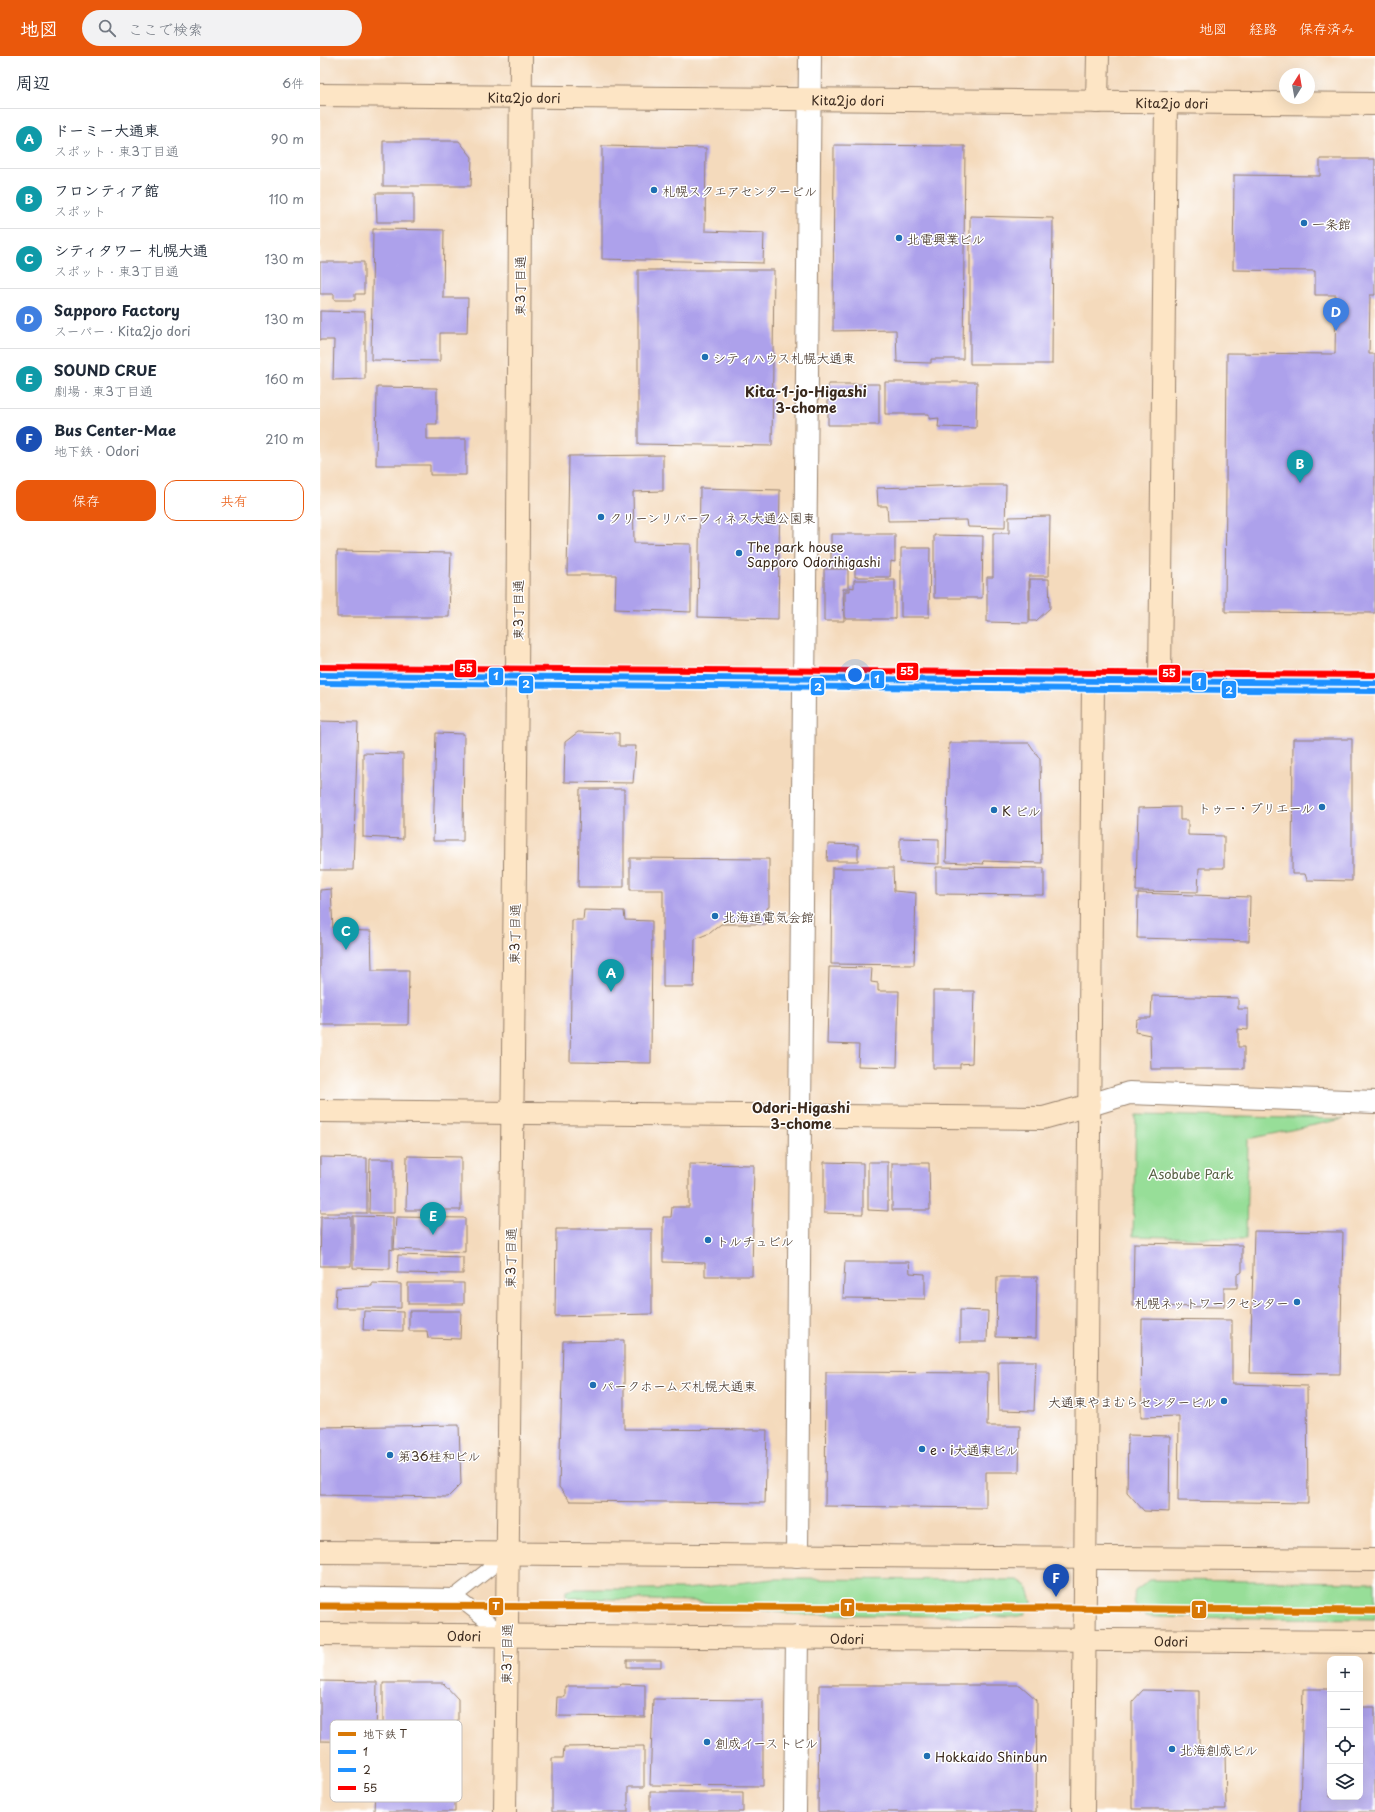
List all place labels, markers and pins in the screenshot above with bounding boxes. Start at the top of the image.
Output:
place label: 札幌スクエアセンタービル [662,181,817,200]
marker: 札幌スクエアセンタービル [649,185,659,195]
place label: 一条館 [1312,214,1351,233]
marker: 一条館 [1299,218,1309,228]
place label: 北電興業ビル [907,229,985,248]
marker: 北電興業ビル [894,233,904,243]
pin: D [1323,298,1349,331]
place label: シティハウス札幌大通東 [713,348,855,367]
marker: シティハウス札幌大通東 [700,352,710,362]
pin: B [1287,450,1313,483]
place label: クリーンリバーフィネス大通公園東 [609,508,815,527]
marker: クリーンリバーフィネス大通公園東 [596,512,606,522]
place label: The park house Sapporo Odorihigashi [747,537,881,571]
marker: The park house Sapporo Odorihigashi [734,548,744,558]
place label: トゥー・プリエール [1198,798,1314,817]
place label: K ビル [1002,801,1041,820]
marker: トゥー・プリエール [1317,802,1327,812]
marker: K ビル [989,805,999,815]
place label: 北海道電気会館 [723,907,814,926]
marker: 北海道電気会館 [710,911,720,921]
pin: C [333,917,359,950]
pin: A [598,959,624,992]
pin: E [420,1202,446,1235]
place label: トルチュビル [716,1231,794,1250]
marker: トルチュビル [703,1235,713,1245]
place label: 札幌ネットワークセンター [1134,1293,1289,1312]
marker: 札幌ネットワークセンター [1292,1297,1302,1307]
place label: パークホームズ札幌大通東 [601,1376,756,1395]
marker: パークホームズ札幌大通東 [588,1380,598,1390]
place label: 大通東やまむらセンタービル [1048,1392,1216,1411]
marker: 大通東やまむらセンタービル [1219,1396,1229,1406]
place label: e・i大通東ビル [930,1440,1018,1459]
marker: e・i大通東ビル [917,1444,927,1454]
place label: 第36桂和ビル [398,1446,480,1465]
marker: 第36桂和ビル [385,1450,395,1460]
pin: F [1043,1564,1069,1597]
place label: 創成イーストビル [715,1733,818,1752]
marker: 創成イーストビル [702,1737,712,1747]
place label: 北海創成ビル [1180,1740,1258,1759]
marker: 北海創成ビル [1167,1744,1177,1754]
place label: Hokkaido Shinbun [935,1747,1047,1766]
marker: Hokkaido Shinbun [922,1751,932,1761]

